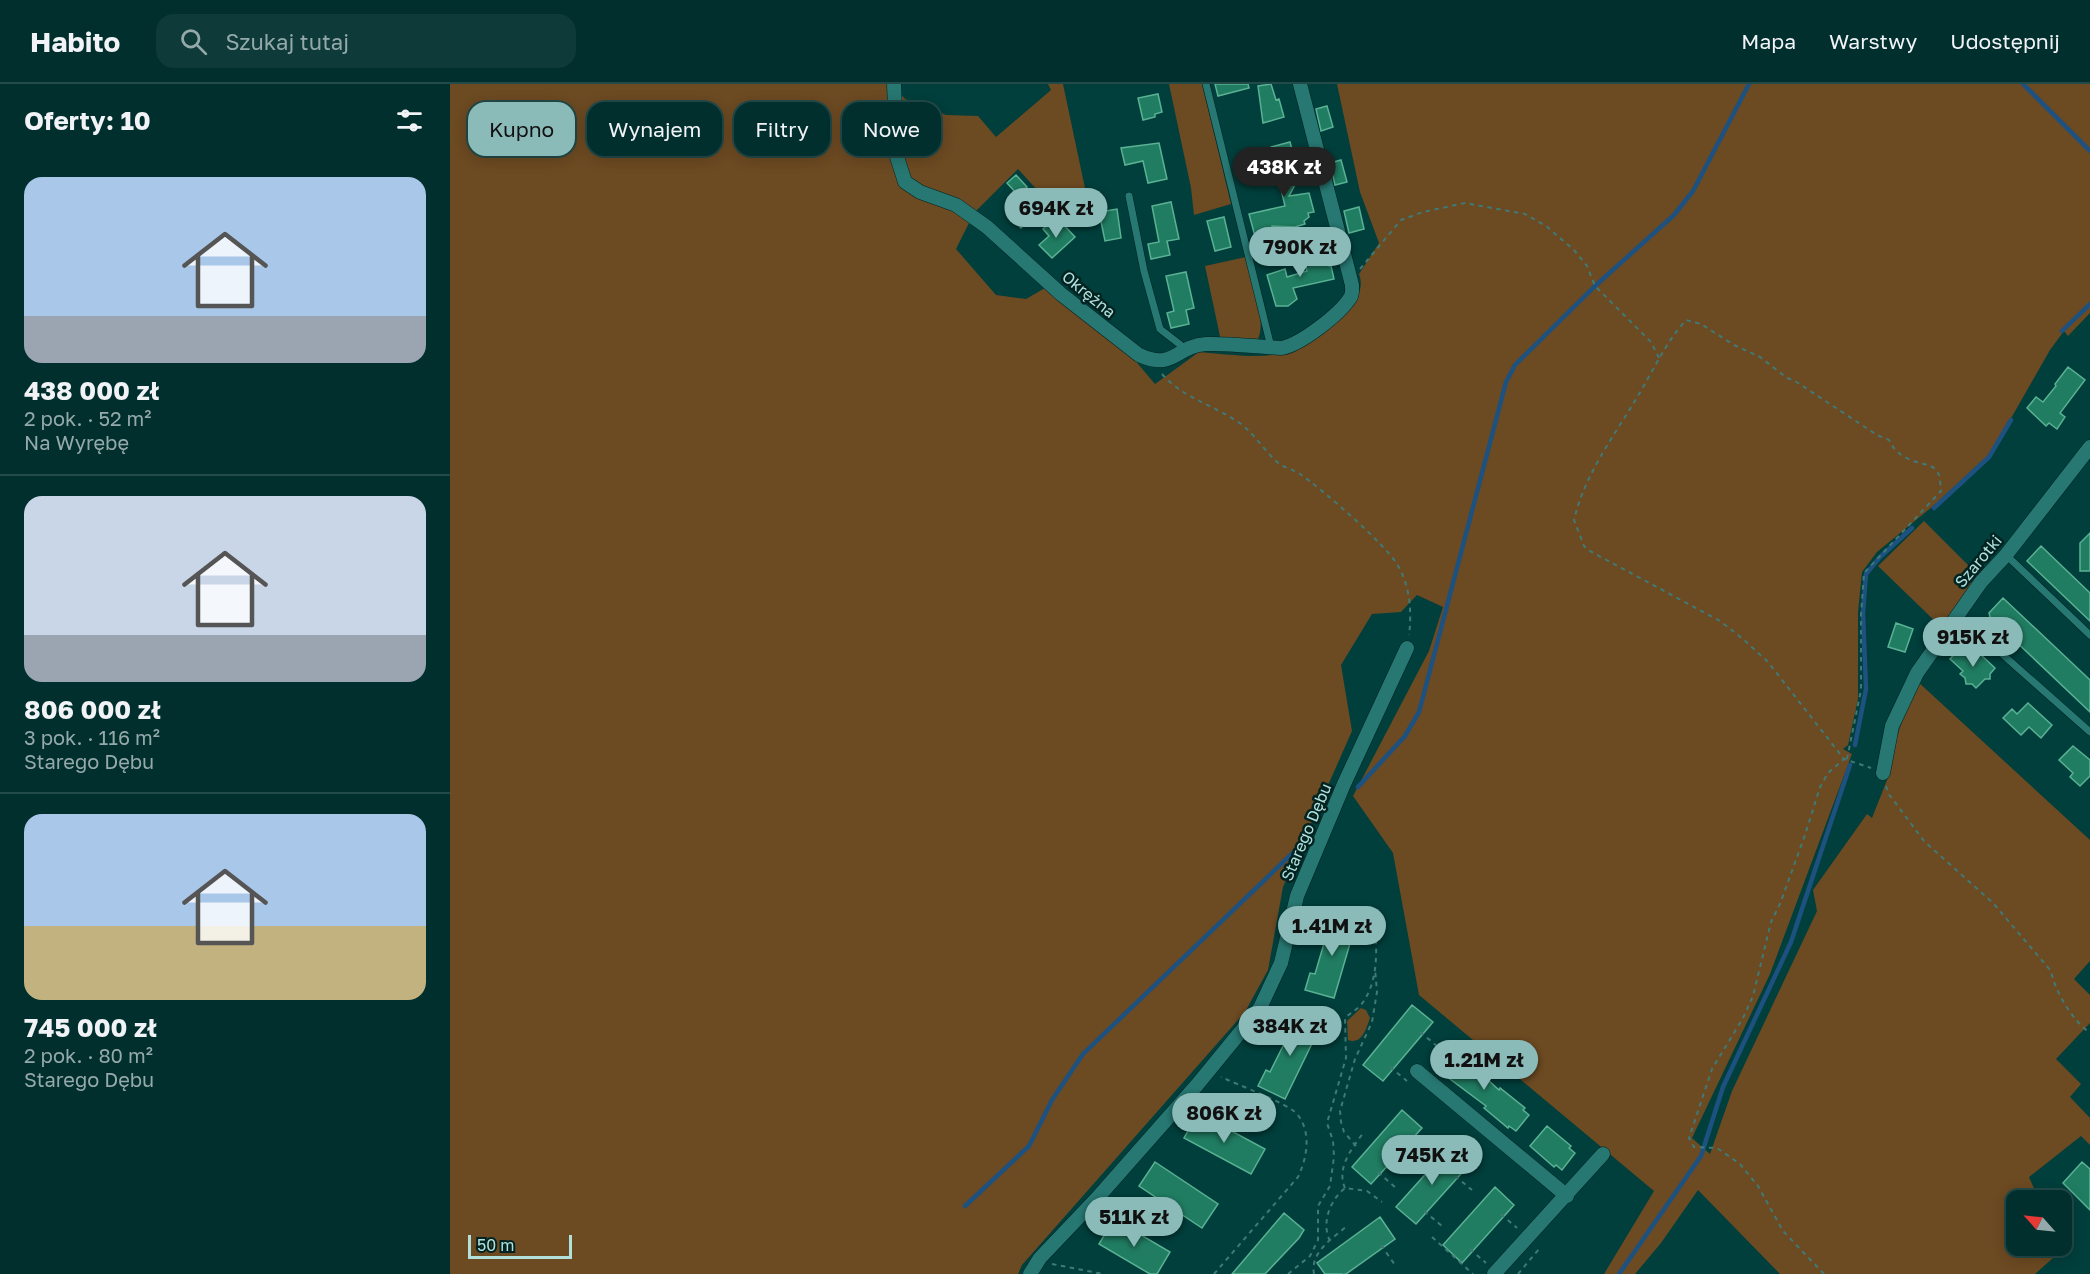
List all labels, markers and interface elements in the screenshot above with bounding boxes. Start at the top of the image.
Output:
search box [156,14,576,68]
text: Habito [30,25,120,58]
icon: search [177,25,210,58]
text: Szukaj tutaj [225,28,349,55]
text: Mapa [1741,28,1796,54]
text: Warstwy [1829,28,1917,54]
text: Udostępnij [1950,28,2060,54]
chip: Kupno [468,102,575,156]
chip: Wynajem [587,102,722,156]
chip: Filtry [734,102,830,156]
chip: Nowe [842,102,941,156]
icon: filters [393,104,426,137]
text: Oferty: 10 [24,105,151,136]
pin: 438K zł [1229,147,1339,198]
text: 438K zł [1247,154,1321,178]
pin: 694K zł [1001,188,1111,239]
text: 694K zł [1018,195,1094,219]
icon: home [171,216,279,324]
pin: 790K zł [1245,227,1355,278]
text: 790K zł [1263,234,1337,258]
street label: Okrężna [1058,266,1120,322]
text: 438 000 zł [24,375,159,406]
text: 2 pok. · 52 m² [24,406,152,430]
text: Na Wyrębę [24,430,129,454]
street label: Szarotki [1950,531,2006,591]
icon: home [171,535,279,643]
pin: 915K zł [1918,617,2028,668]
text: 915K zł [1937,624,2009,648]
text: 806 000 zł [24,694,161,725]
text: 3 pok. · 116 m² [24,725,160,749]
text: Starego Dębu [24,749,154,773]
street label: Starego Dębu [1276,780,1336,884]
icon: home [171,853,279,961]
pin: 1.41M zł [1270,906,1394,957]
text: 1.41M zł [1292,913,1372,937]
pin: 384K zł [1235,1006,1345,1057]
text: 745 000 zł [24,1012,157,1043]
text: 384K zł [1253,1013,1327,1037]
pin: 1.21M zł [1422,1040,1546,1091]
text: 2 pok. · 80 m² [24,1043,153,1067]
text: 1.21M zł [1444,1047,1524,1071]
text: Starego Dębu [24,1067,154,1091]
pin: 806K zł [1169,1093,1279,1144]
text: 806K zł [1186,1100,1262,1124]
pin: 745K zł [1377,1135,1487,1186]
text: 745K zł [1396,1142,1468,1166]
north arrow [2006,1190,2072,1256]
map controls [2006,1190,2072,1256]
pin: 511K zł [1079,1197,1189,1248]
text: 511K zł [1099,1204,1169,1228]
scale bar [468,1232,572,1260]
text: 50 m [477,1235,514,1255]

